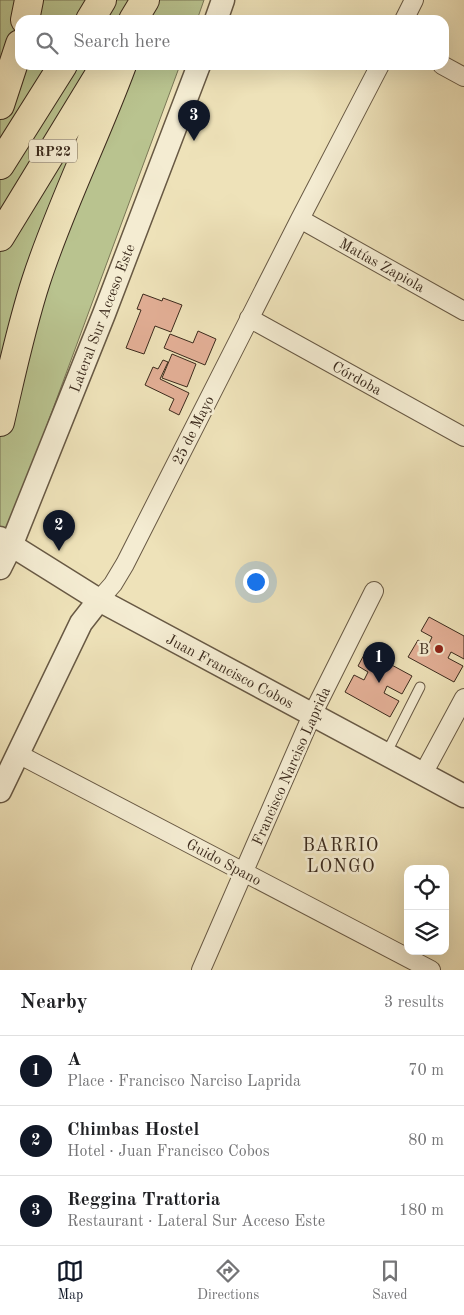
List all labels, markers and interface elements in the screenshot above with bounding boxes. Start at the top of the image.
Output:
search box [15,15,449,70]
icon: search [33,29,61,57]
text: Search here [73,33,170,52]
pin: 3 [178,100,210,141]
road number: RP22 [29,140,77,162]
street label: Matías Zapiola [336,237,427,296]
street label: Lateral Sur Acceso Este [68,242,139,395]
street label: Córdoba [329,360,384,399]
street label: 25 de Mayo [171,394,218,467]
pin: 2 [43,510,75,551]
your location [243,569,269,595]
street label: Juan Francisco Cobos [163,632,296,712]
pin: 1 [363,642,395,683]
place label: B [419,643,429,658]
marker: B [433,643,445,655]
street label: Francisco Narciso Laprida [251,685,334,848]
street label: Guido Spano [183,837,263,889]
district label: BARRIO LONGO [303,837,379,876]
map controls [404,865,449,955]
button: locate [404,865,449,910]
button: layers [404,910,449,955]
text: Nearby [20,992,88,1013]
text: 3 results [384,995,444,1011]
text: A [67,1051,81,1070]
text: 1 [31,1063,41,1079]
text: 70 m [408,1063,444,1079]
text: Place · Francisco Narciso Laprida [67,1074,301,1090]
text: Chimbas Hostel [67,1121,199,1140]
text: 2 [31,1133,41,1149]
text: 80 m [408,1133,444,1149]
text: Hotel · Juan Francisco Cobos [67,1144,270,1160]
text: Reggina Trattoria [67,1191,220,1210]
text: 3 [31,1203,41,1219]
text: 180 m [399,1203,444,1219]
text: Restaurant · Lateral Sur Acceso Este [67,1214,325,1230]
tab: Map [56,1257,84,1304]
tab: Directions [197,1257,259,1304]
tab: Saved [372,1257,408,1304]

